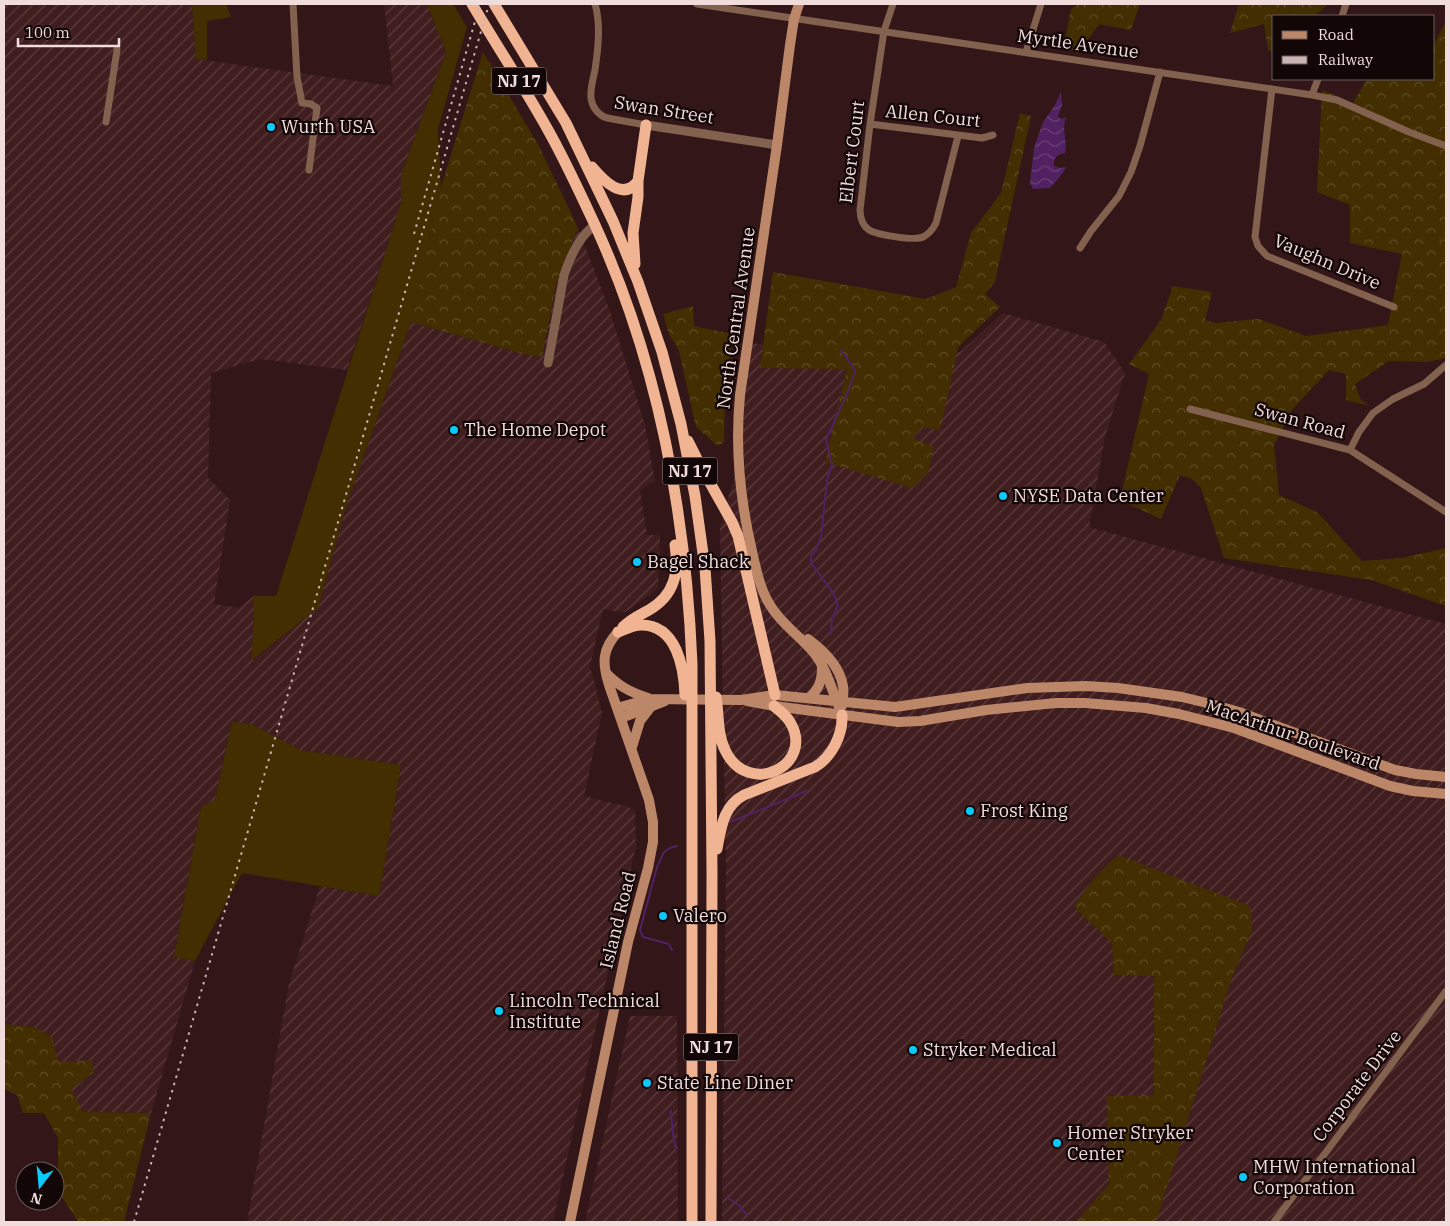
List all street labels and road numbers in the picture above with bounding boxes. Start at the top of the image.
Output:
street label: Myrtle Avenue [1016,24,1140,63]
road number: NJ 17 [492,68,546,94]
street label: Swan Street [613,90,716,129]
street label: Elbert Court [834,99,869,205]
street label: Allen Court [884,99,982,132]
street label: North Central Avenue [711,225,760,410]
street label: Vaughn Drive [1270,229,1384,294]
street label: Swan Road [1252,397,1348,444]
road number: NJ 17 [662,458,718,484]
street label: MacArthur Boulevard [1203,694,1383,775]
street label: Island Road [594,869,641,971]
street label: Corporate Drive [1307,1025,1406,1146]
road number: NJ 17 [684,1034,738,1060]

